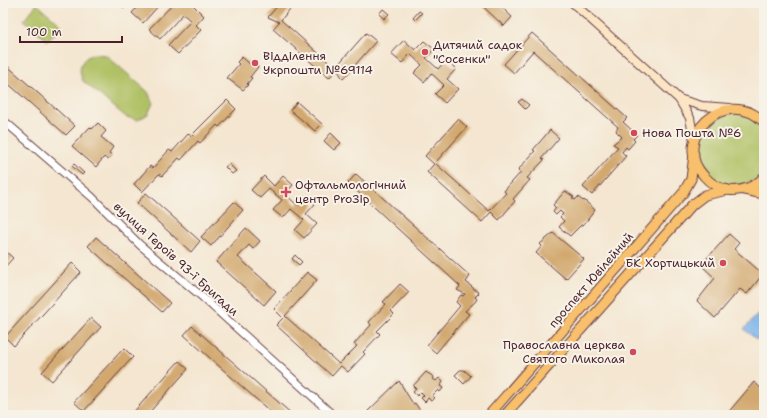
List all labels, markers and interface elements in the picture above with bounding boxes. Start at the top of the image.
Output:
scale bar [20,18,122,44]
text: 100 m [26,24,62,40]
place label: Дитячий садок "Сосенки" [433,37,523,67]
marker: Дитячий садок "Сосенки" [420,47,430,57]
place label: Відділення Укрпошти №69114 [263,48,373,78]
marker: Відділення Укрпошти №69114 [250,58,260,68]
place label: Нова Пошта №6 [642,125,741,141]
marker: Нова Пошта №6 [629,128,639,138]
place label: Офтальмологічний центр ProЗір [295,177,407,207]
marker: Офтальмологічний центр ProЗір [280,186,292,198]
street label: вулиця Героїв 93-ї Бригади [110,198,242,320]
street label: проспект Ювілейний [545,229,637,331]
place label: БК Хортицький [625,255,715,271]
marker: БК Хортицький [718,258,728,268]
place label: Православна церква Святого Миколая [503,337,626,367]
marker: Православна церква Святого Миколая [628,347,638,357]

